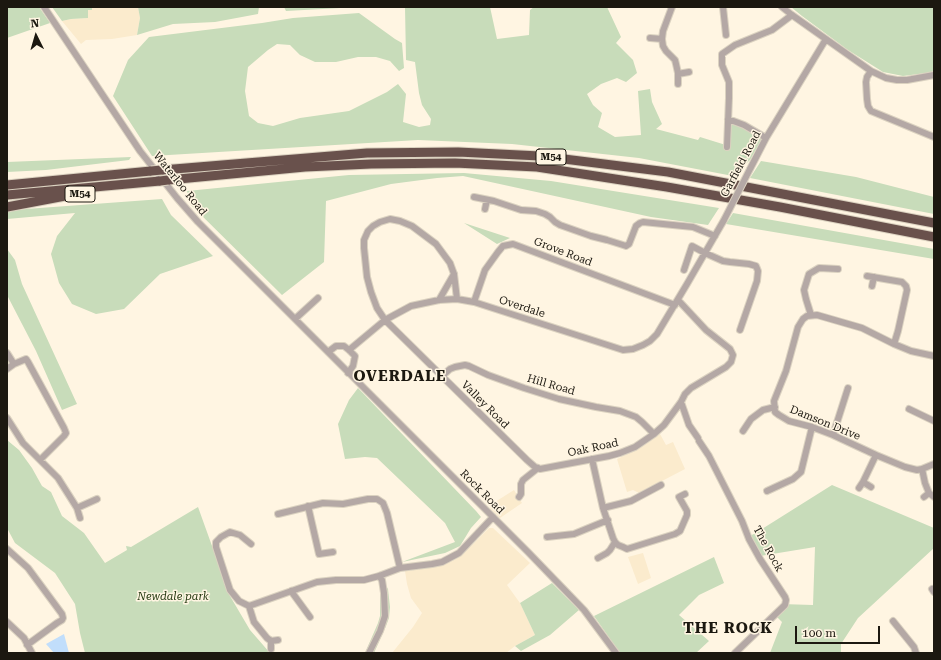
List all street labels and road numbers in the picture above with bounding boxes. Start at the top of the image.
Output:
street label: Garfield Road [718,129,764,199]
road number: M54 [536,149,566,165]
street label: Waterloo Road [150,150,210,218]
road number: M54 [65,186,95,202]
street label: Grove Road [532,235,594,269]
street label: Overdale [497,293,547,321]
street label: Hill Road [525,372,577,398]
street label: Valley Road [458,378,512,432]
street label: Damson Drive [788,403,862,443]
street label: Oak Road [566,436,620,460]
street label: Rock Road [457,467,507,517]
street label: The Rock [750,524,786,574]

